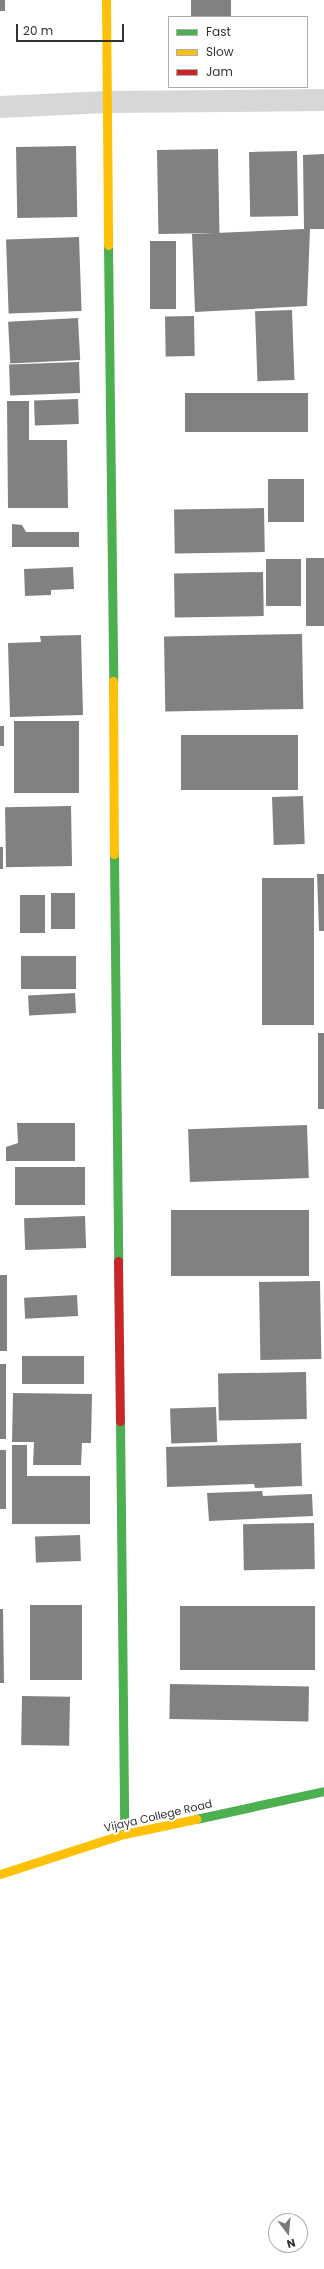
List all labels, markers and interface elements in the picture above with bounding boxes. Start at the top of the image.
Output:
scale bar [18,16,126,42]
legend [168,16,308,88]
text: 20 m [23,22,53,39]
text: Fast [206,23,231,40]
text: Slow [206,43,234,60]
text: Jam [206,63,233,80]
street label: Vijaya College Road [103,1797,213,1835]
north arrow [268,2213,308,2253]
text: N [285,2235,297,2252]

